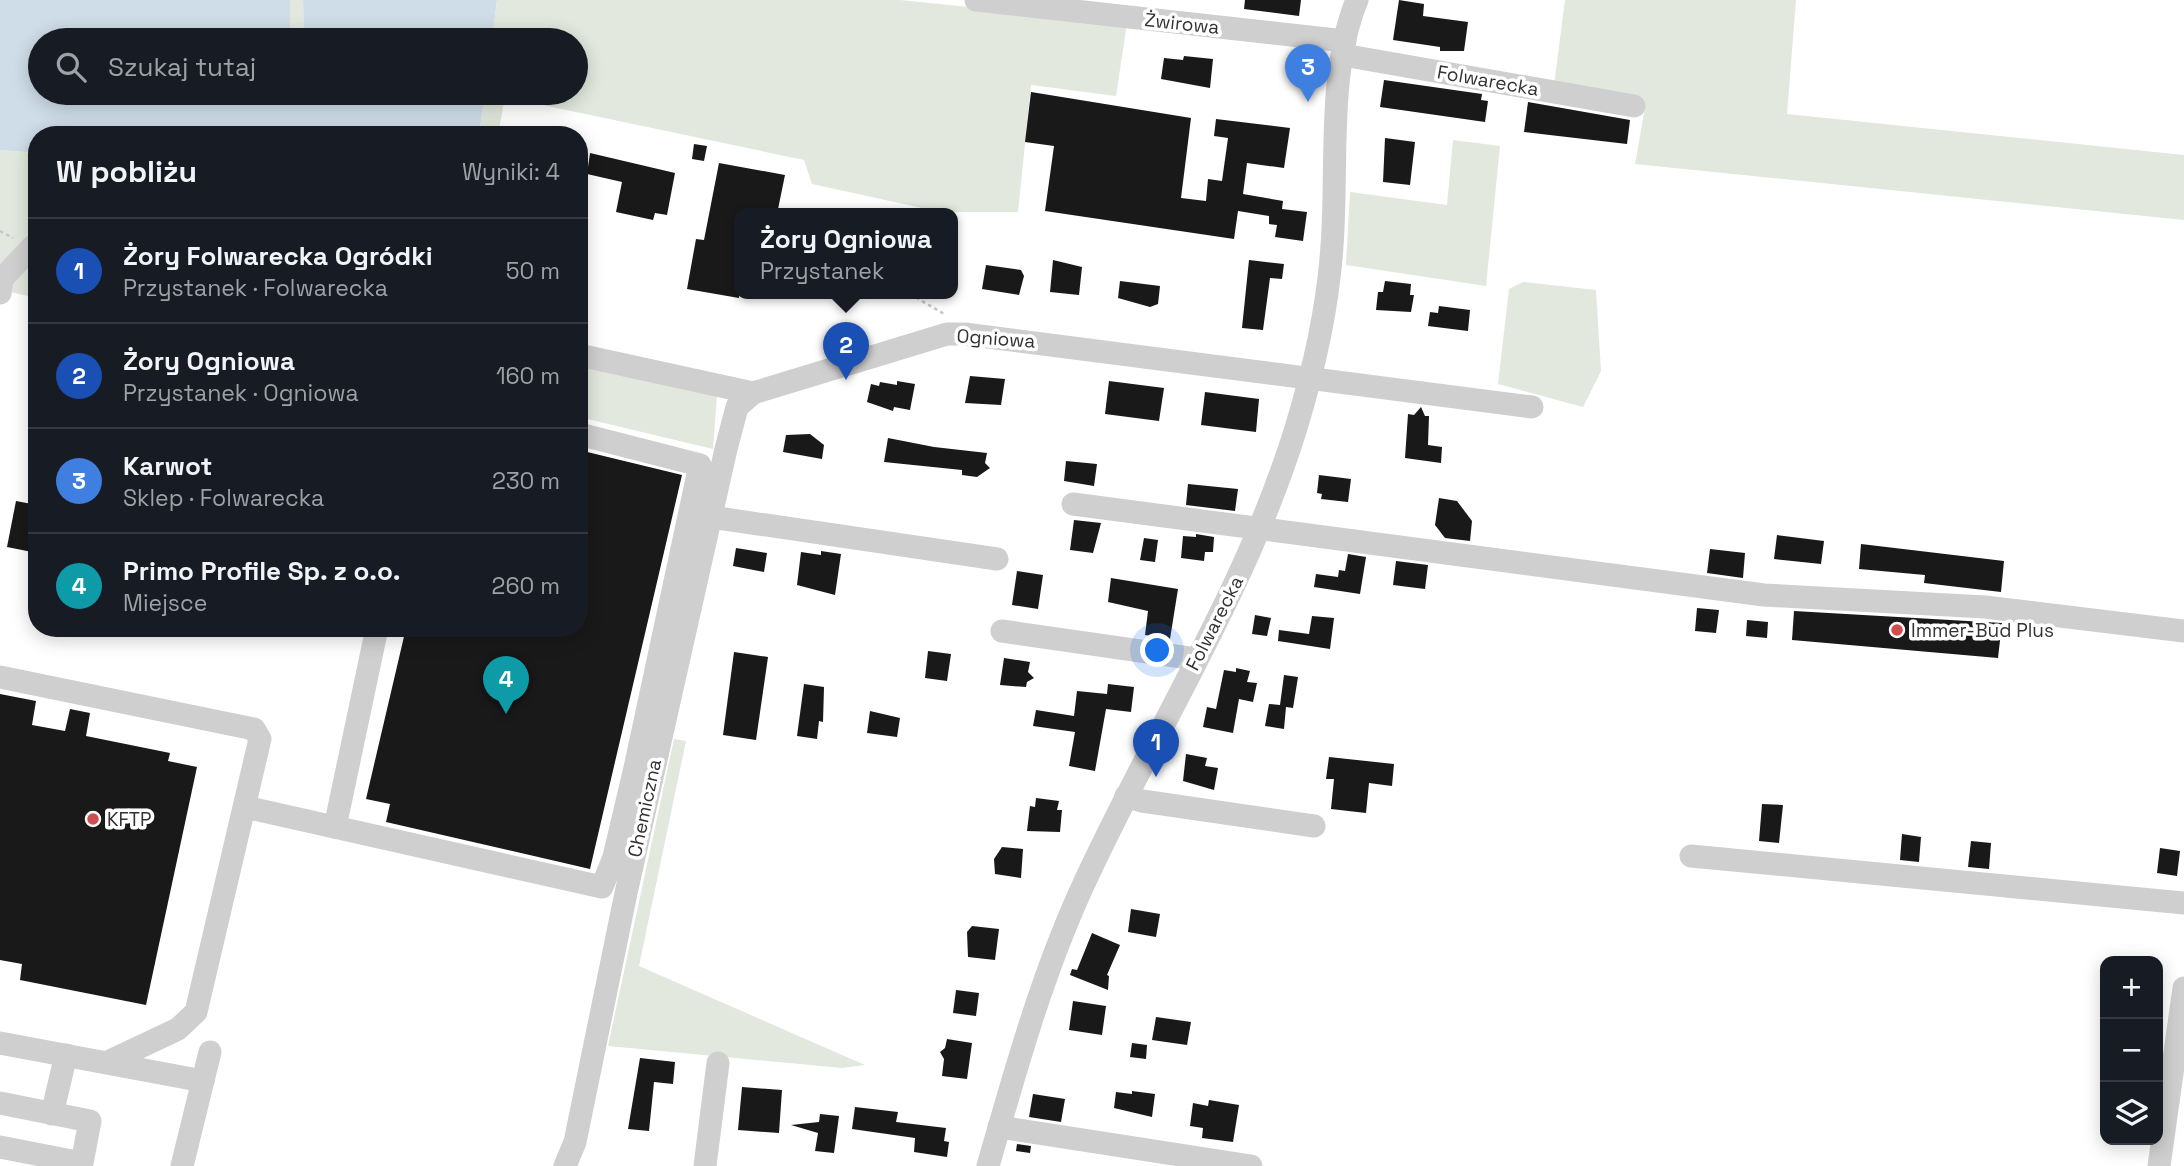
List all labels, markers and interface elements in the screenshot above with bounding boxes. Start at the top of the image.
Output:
street label: Żwirowa [1143,7,1221,40]
search box [28,28,588,105]
pin: 3 [1285,44,1331,102]
icon: search [52,48,90,86]
text: Szukaj tutaj [108,50,256,84]
street label: Folwarecka [1435,59,1541,102]
text: W pobliżu [56,152,197,191]
text: Wyniki: 4 [462,157,560,187]
popup [734,208,958,299]
text: Żory Ogniowa [760,222,932,256]
text: Żory Folwarecka Ogródki [123,239,433,273]
text: 1 [74,256,84,286]
text: 50 m [506,256,560,286]
text: Przystanek [760,256,884,286]
text: Przystanek · Folwarecka [123,273,388,303]
pin: 2 [823,322,869,380]
street label: Ogniowa [956,323,1036,354]
text: Żory Ogniowa [123,344,295,378]
text: 2 [72,361,86,391]
text: 160 m [496,361,560,391]
text: Przystanek · Ogniowa [123,378,359,408]
text: Karwot [123,449,212,483]
text: 3 [72,466,86,496]
text: 230 m [492,466,560,496]
text: Sklep · Folwarecka [123,483,324,513]
text: Primo Profile Sp. z o.o. [123,554,400,588]
text: 4 [72,571,86,601]
text: 260 m [492,571,560,601]
street label: Folwarecka [1180,572,1249,675]
text: Miejsce [123,588,207,618]
place label: Immer-Bud Plus [1911,618,2054,643]
marker: Immer-Bud Plus [1889,622,1905,638]
your location [1140,633,1174,667]
pin: 4 [483,656,529,714]
pin: 1 [1133,719,1179,777]
street label: Chemiczna [622,757,667,859]
place label: KFTP [107,807,151,832]
marker: KFTP [85,811,101,827]
map controls [2100,956,2163,1145]
button: + [2100,956,2163,1019]
button: − [2100,1019,2163,1082]
button: layers [2100,1082,2163,1145]

